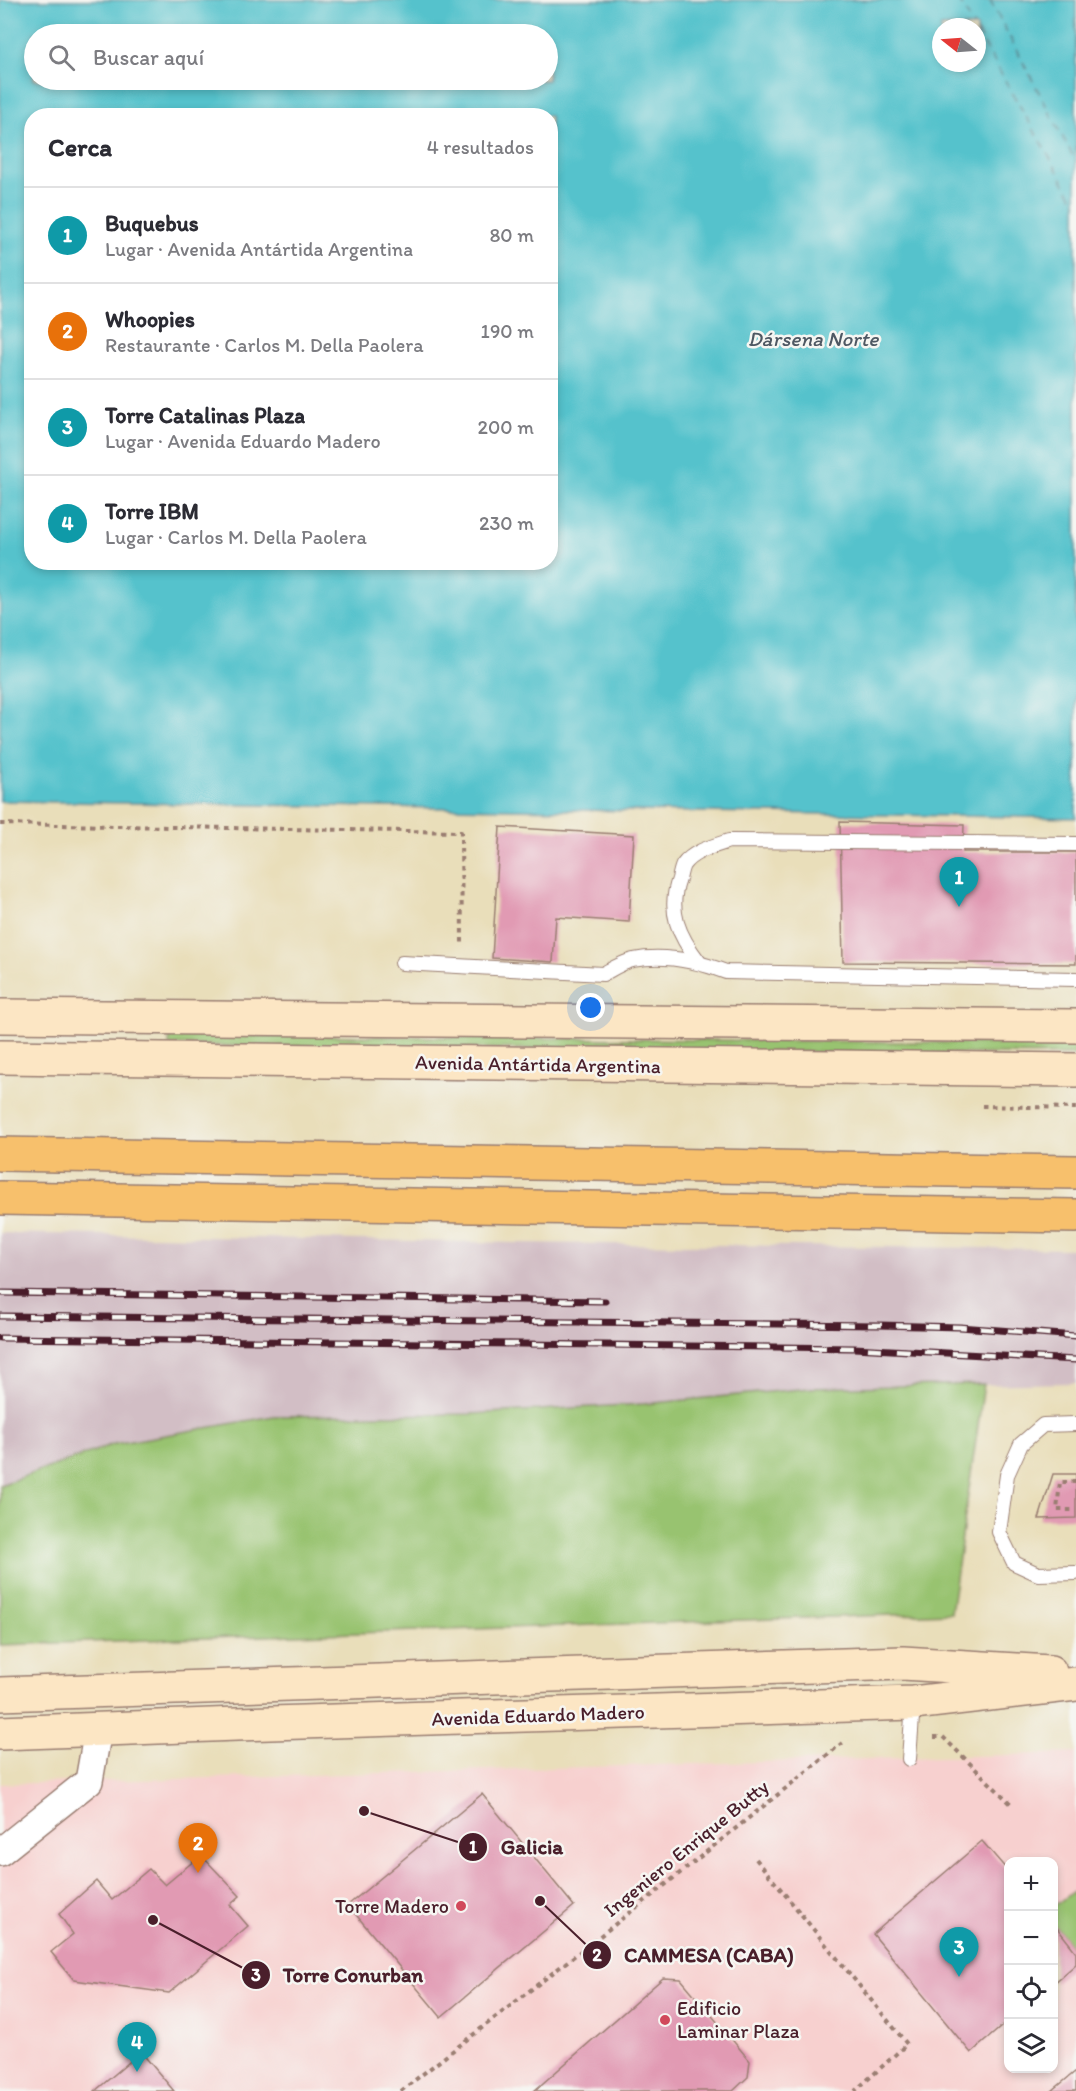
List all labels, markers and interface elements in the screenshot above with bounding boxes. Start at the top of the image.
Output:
north arrow [932,18,986,72]
search box [24,24,558,90]
icon: search [45,41,78,74]
text: Buscar aquí [93,44,204,71]
text: Cerca [48,131,112,163]
text: 4 resultados [427,135,534,159]
text: Buquebus [105,210,199,237]
text: 1 [63,223,72,247]
text: 80 m [489,223,534,247]
text: Lugar · Avenida Antártida Argentina [105,237,413,261]
text: Whoopies [105,306,195,333]
text: 2 [62,319,73,343]
text: 190 m [481,319,534,343]
water label: Dársena Norte [748,326,879,351]
text: Restaurante · Carlos M. Della Paolera [105,333,424,357]
text: Torre Catalinas Plaza [105,402,305,429]
text: 3 [62,415,73,439]
text: 200 m [478,415,534,439]
text: Lugar · Avenida Eduardo Madero [105,429,381,453]
text: Torre IBM [105,498,199,525]
text: 4 [61,511,74,535]
text: 230 m [479,511,534,535]
text: Lugar · Carlos M. Della Paolera [105,525,367,549]
pin: 1 [940,858,978,907]
your location [576,993,605,1022]
street label: Avenida Antártida Argentina [415,1050,661,1078]
street label: Avenida Eduardo Madero [431,1699,645,1731]
street label: Ingeniero Enrique Butty [599,1774,774,1922]
pin: 2 [178,1824,218,1873]
callout: Galicia [458,1827,575,1866]
text: Galicia [501,1834,564,1859]
text: 1 [469,1836,478,1858]
map controls [1004,1857,1058,2073]
button: + [1004,1857,1058,1911]
place label: Torre Madero [335,1894,449,1918]
marker: Torre Madero [454,1899,468,1913]
button: − [1004,1911,1058,1965]
pin: 3 [940,1928,978,1977]
callout: CAMMESA (CABA) [582,1936,806,1975]
text: CAMMESA (CABA) [624,1942,794,1968]
text: 2 [592,1944,602,1966]
callout: Torre Conurban [241,1955,436,1994]
text: Torre Conurban [282,1962,423,1987]
text: 3 [251,1964,261,1986]
button: locate [1004,1965,1058,2019]
place label: Edificio Laminar Plaza [677,1996,800,2043]
marker: Edificio Laminar Plaza [658,2013,672,2027]
button: layers [1004,2019,1058,2073]
pin: 4 [118,2022,156,2072]

